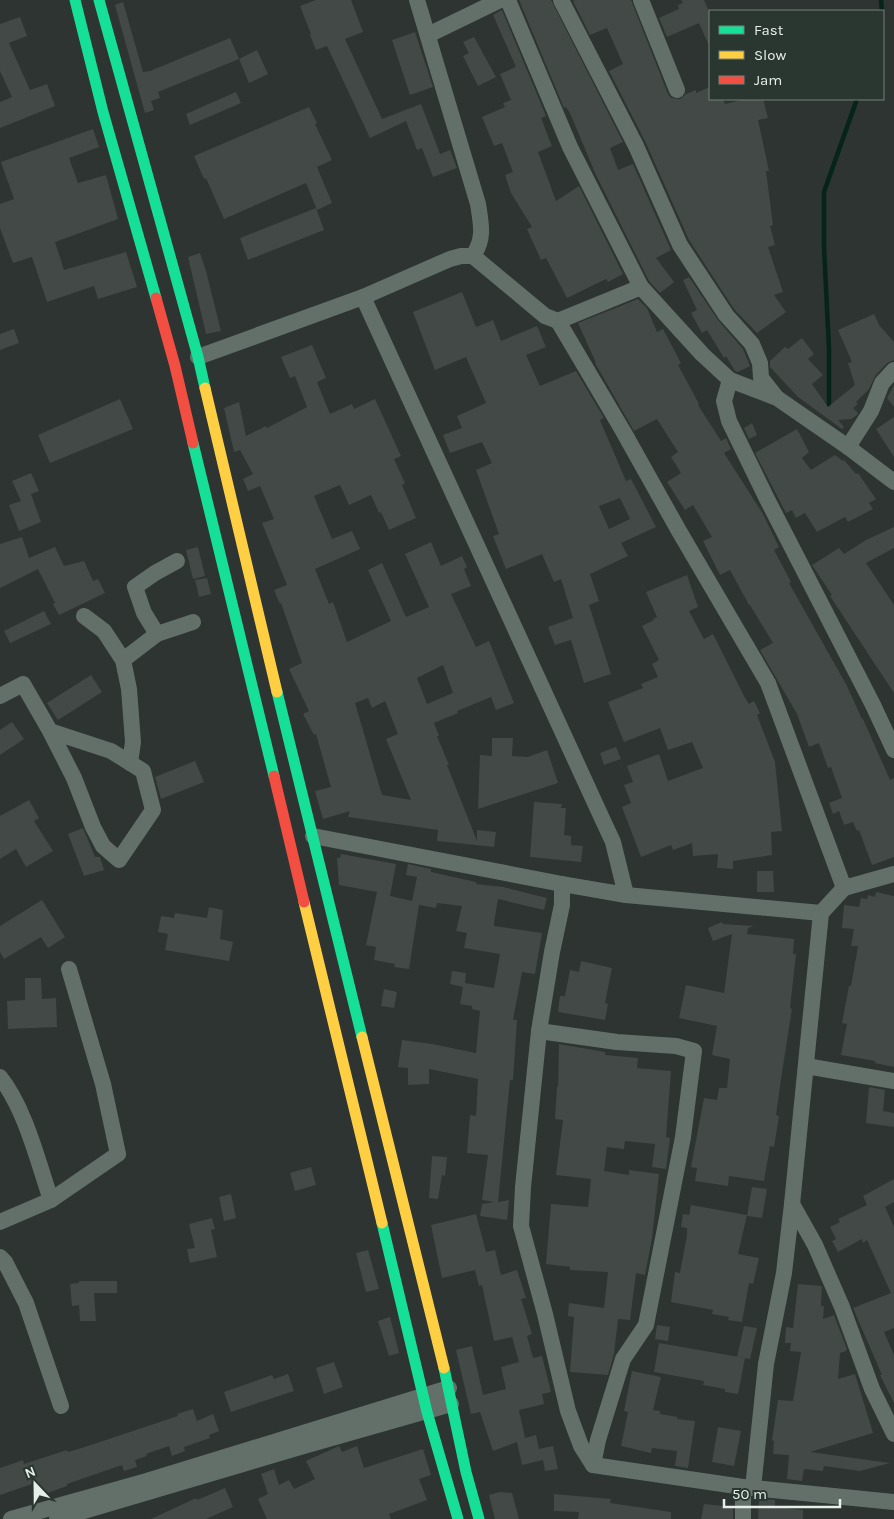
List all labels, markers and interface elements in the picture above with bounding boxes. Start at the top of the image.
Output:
legend [709,10,884,100]
text: Fast [754,21,784,39]
text: Slow [754,46,786,64]
text: Jam [754,71,782,89]
north arrow [10,1459,60,1509]
text: N [22,1463,38,1482]
scale bar [724,1476,840,1508]
text: 50 m [732,1485,767,1503]

